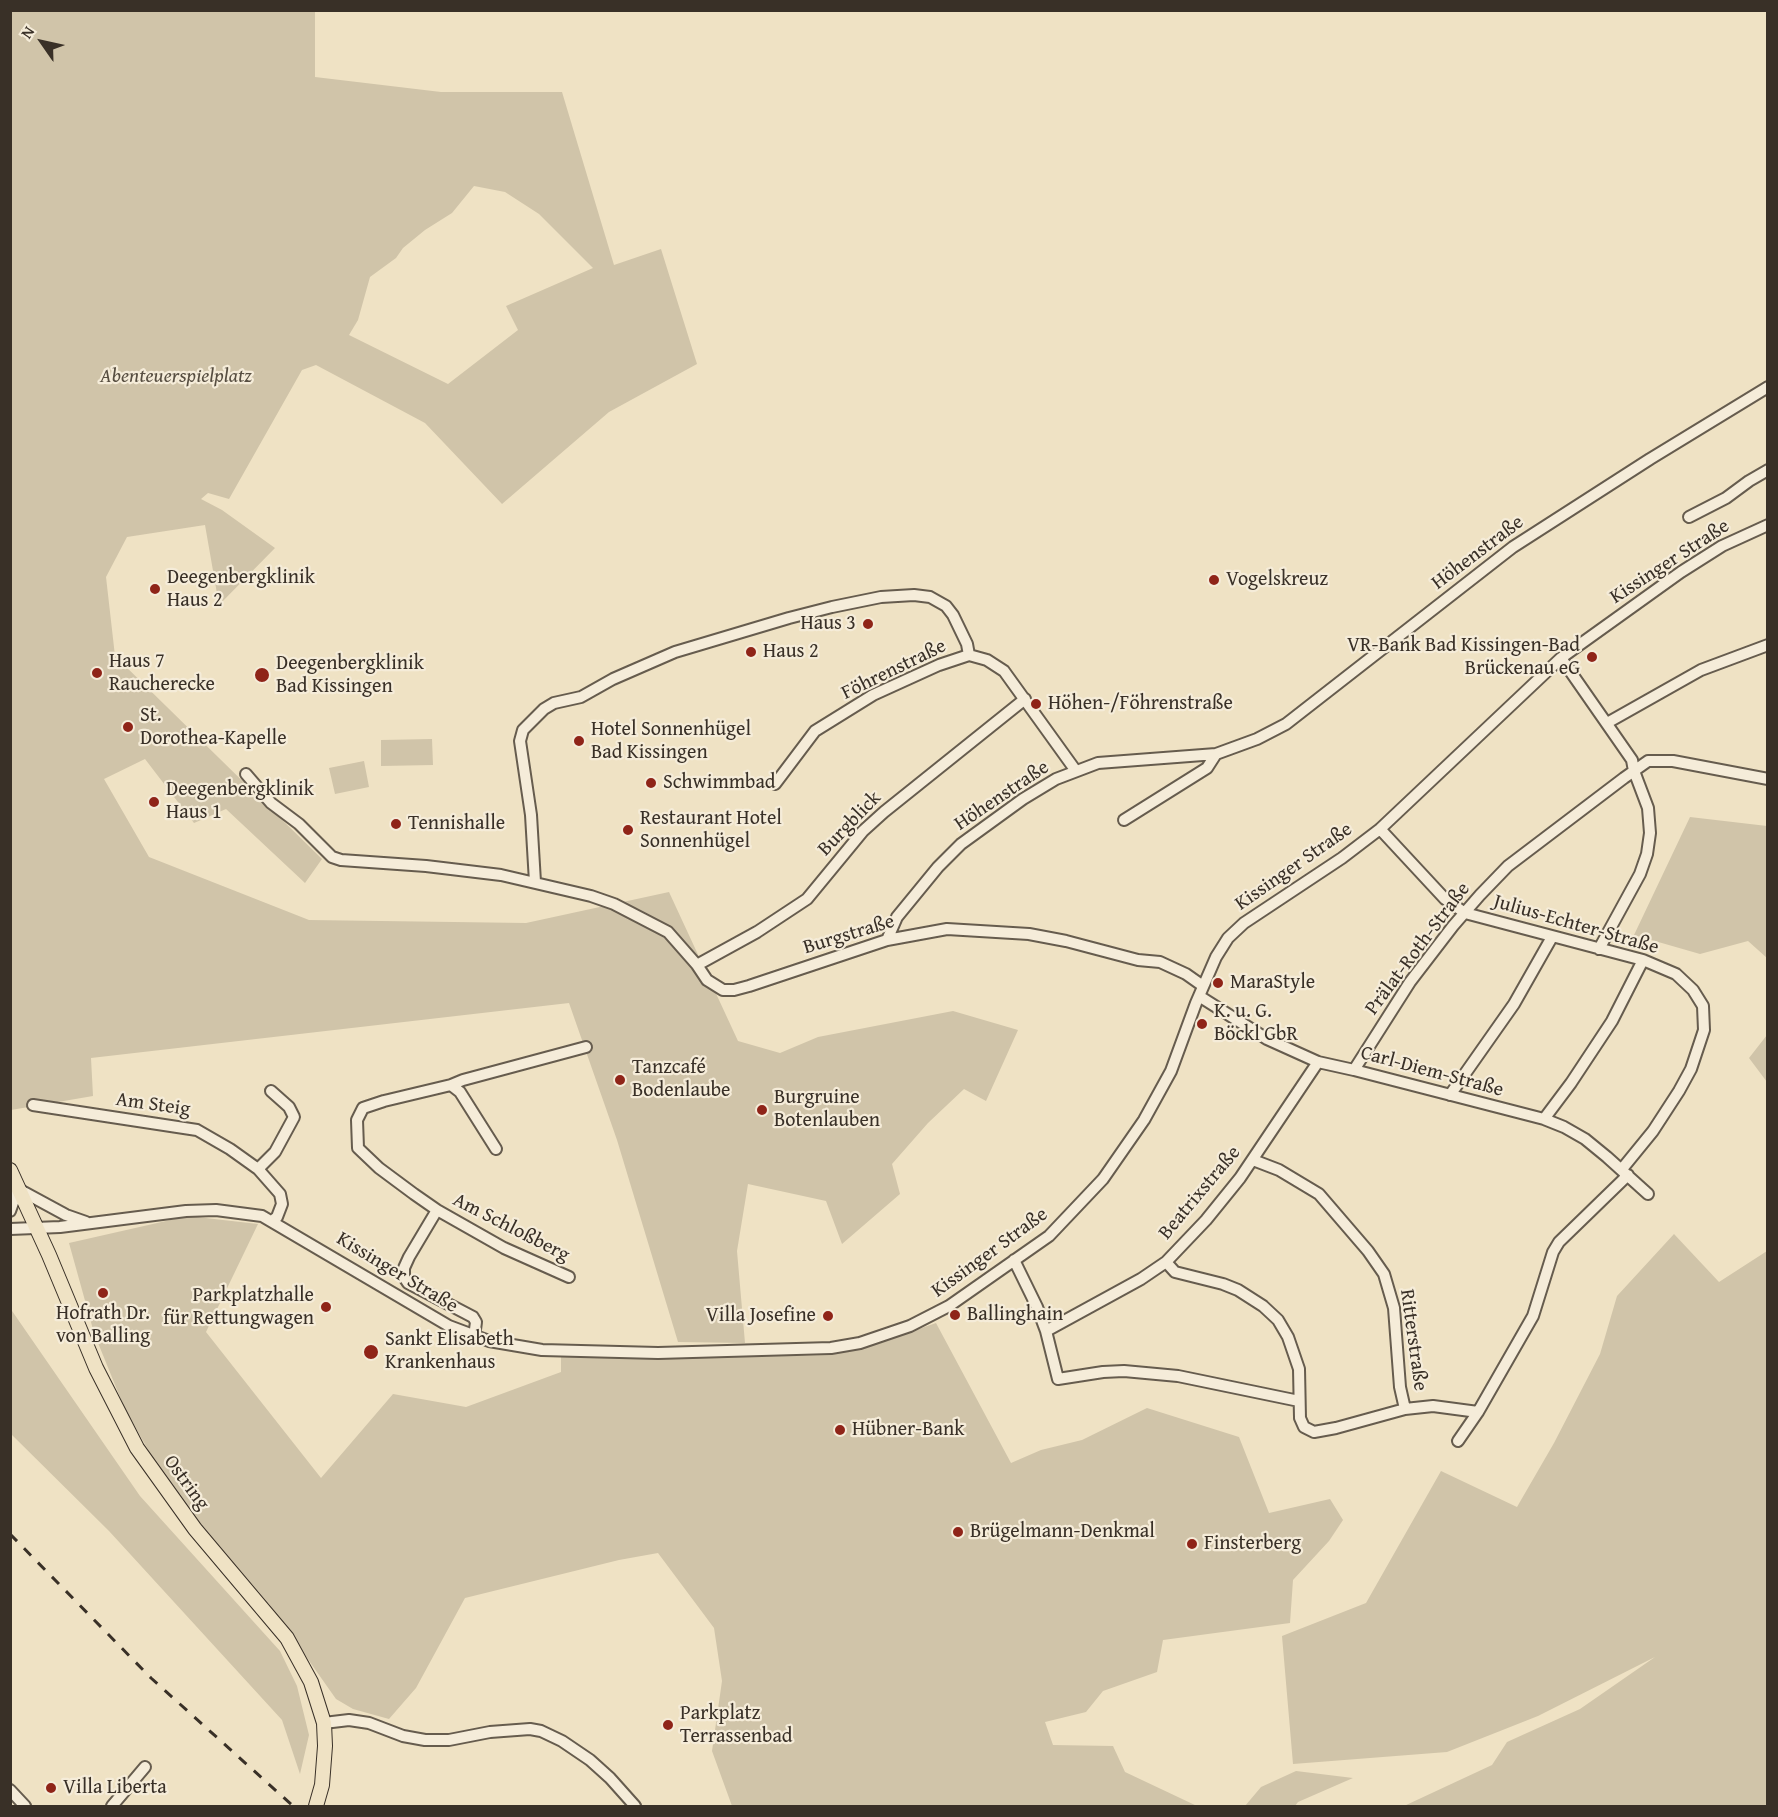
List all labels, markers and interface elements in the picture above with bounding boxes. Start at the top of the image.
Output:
north arrow [12,12,72,72]
text: N [14,21,40,43]
park label: Abenteuerspielplatz [100,365,252,389]
street label: Höhenstraße [1427,511,1529,595]
street label: Kissinger Straße [1606,514,1734,610]
place label: Deegenbergklinik Haus 2 [167,566,315,613]
place label: Vogelskreuz [1226,568,1328,592]
marker: Vogelskreuz [1207,573,1221,587]
marker: Deegenbergklinik Haus 2 [148,582,162,596]
place label: Haus 3 [800,612,856,636]
marker: Haus 3 [861,617,875,631]
street label: Föhrenstraße [838,634,950,706]
place label: VR-Bank Bad Kissingen-Bad Brückenau eG [1347,634,1580,681]
place label: Haus 2 [763,640,819,664]
marker: Haus 2 [744,645,758,659]
place label: Haus 7 Raucherecke [109,650,215,697]
marker: VR-Bank Bad Kissingen-Bad Brückenau eG [1585,650,1599,664]
place label: Deegenbergklinik Bad Kissingen [276,652,424,699]
marker: Haus 7 Raucherecke [90,666,104,680]
marker: Deegenbergklinik Bad Kissingen [253,666,271,684]
place label: Höhen-/Föhrenstraße [1048,692,1233,716]
marker: Höhen-/Föhrenstraße [1029,697,1043,711]
place label: St. Dorothea-Kapelle [140,704,287,751]
place label: Hotel Sonnenhügel Bad Kissingen [591,718,751,765]
marker: St. Dorothea-Kapelle [121,720,135,734]
marker: Hotel Sonnenhügel Bad Kissingen [572,734,586,748]
street label: Höhenstraße [950,756,1054,836]
place label: Schwimmbad [663,771,776,795]
marker: Schwimmbad [644,776,658,790]
place label: Deegenbergklinik Haus 1 [166,778,314,825]
street label: Burgblick [813,787,887,861]
marker: Deegenbergklinik Haus 1 [147,795,161,809]
place label: Restaurant Hotel Sonnenhügel [640,807,782,854]
place label: Tennishalle [408,812,505,836]
marker: Tennishalle [389,817,403,831]
street label: Kissinger Straße [1231,818,1357,916]
marker: Restaurant Hotel Sonnenhügel [621,823,635,837]
street label: Prälat-Roth-Straße [1360,878,1476,1020]
street label: Julius-Echter-Straße [1491,890,1661,960]
street label: Burgstraße [801,910,897,960]
place label: MaraStyle [1230,971,1315,995]
marker: MaraStyle [1211,976,1225,990]
place label: K. u. G. Böckl GbR [1214,1000,1298,1047]
marker: K. u. G. Böckl GbR [1195,1017,1209,1031]
street label: Carl-Diem-Straße [1358,1041,1506,1103]
place label: Tanzcafé Bodenlaube [632,1056,730,1103]
marker: Tanzcafé Bodenlaube [613,1073,627,1087]
place label: Burgruine Botenlauben [774,1086,880,1133]
street label: Am Steig [114,1088,192,1122]
marker: Burgruine Botenlauben [755,1103,769,1117]
street label: Beatrixstraße [1154,1141,1246,1245]
street label: Am Schloßberg [449,1188,573,1268]
street label: Kissinger Straße [927,1203,1053,1303]
street label: Kissinger Straße [332,1227,462,1319]
place label: Parkplatzhalle für Rettungwagen [163,1284,314,1331]
marker: Hofrath Dr. von Balling [96,1286,110,1300]
street label: Ritterstraße [1394,1288,1432,1392]
marker: Parkplatzhalle für Rettungwagen [319,1300,333,1314]
place label: Hofrath Dr. von Balling [56,1302,150,1349]
place label: Ballinghain [967,1303,1063,1327]
place label: Villa Josefine [706,1304,816,1328]
marker: Ballinghain [948,1308,962,1322]
marker: Villa Josefine [821,1309,835,1323]
place label: Sankt Elisabeth Krankenhaus [385,1328,514,1375]
marker: Sankt Elisabeth Krankenhaus [362,1343,380,1361]
place label: Hübner-Bank [852,1418,964,1442]
marker: Hübner-Bank [833,1423,847,1437]
street label: Ostring [158,1451,214,1515]
place label: Brügelmann-Denkmal [970,1520,1155,1544]
marker: Brügelmann-Denkmal [951,1525,965,1539]
place label: Finsterberg [1204,1532,1301,1556]
marker: Finsterberg [1185,1537,1199,1551]
place label: Parkplatz Terrassenbad [680,1702,793,1749]
marker: Parkplatz Terrassenbad [661,1718,675,1732]
place label: Villa Liberta [63,1776,167,1800]
marker: Villa Liberta [44,1781,58,1795]

